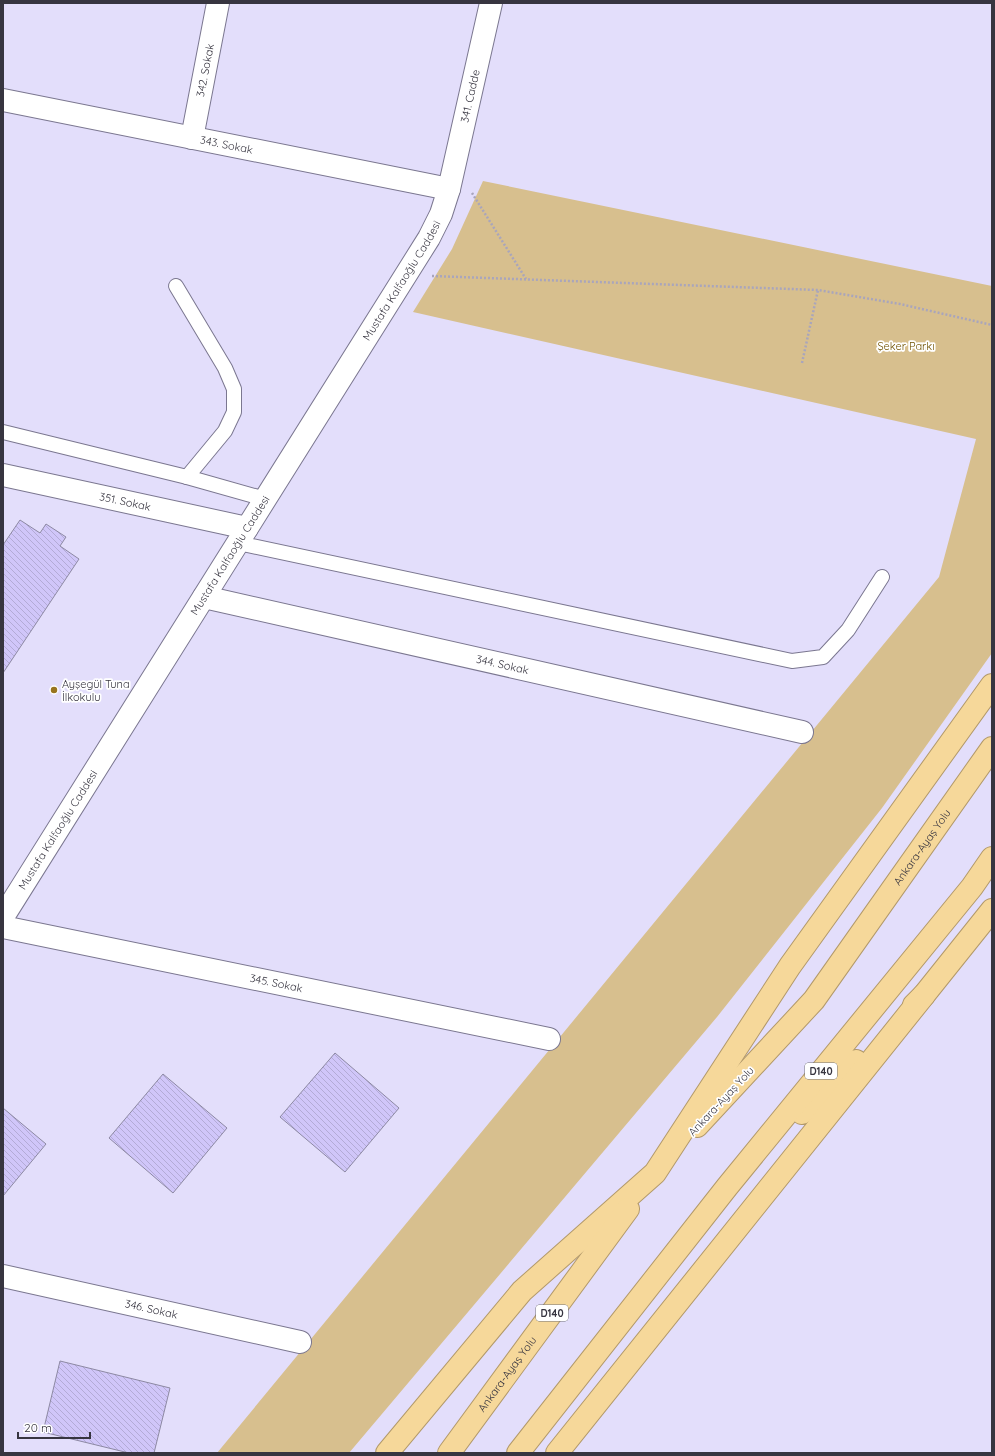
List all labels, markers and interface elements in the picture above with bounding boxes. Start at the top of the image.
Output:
street label: 342. Sokak [193,42,217,98]
street label: 341. Cadde [457,68,483,124]
street label: 343. Sokak [199,133,254,157]
street label: Mustafa Kalfaoğlu Caddesi [359,218,444,343]
park label: Şeker Parkı [877,339,935,353]
street label: 351. Sokak [98,489,152,514]
street label: Mustafa Kalfaoğlu Caddesi [187,493,273,618]
street label: 344. Sokak [475,652,530,677]
place label: Ayşegül Tuna İlkokulu [62,677,130,704]
marker: Ayşegül Tuna İlkokulu [49,685,59,695]
street label: Mustafa Kalfaoğlu Caddesi [15,768,100,892]
street label: Ankara-Ayaş Yolu [890,806,954,888]
street label: 345. Sokak [249,971,304,995]
street label: Ankara-Ayaş Yolu [685,1063,757,1139]
road number: D140 [805,1063,837,1079]
street label: 346. Sokak [124,1296,179,1322]
road number: D140 [536,1305,568,1321]
street label: Ankara-Ayaş Yolu [475,1334,539,1414]
scale bar [18,1414,90,1440]
text: 20 m [24,1420,52,1435]

